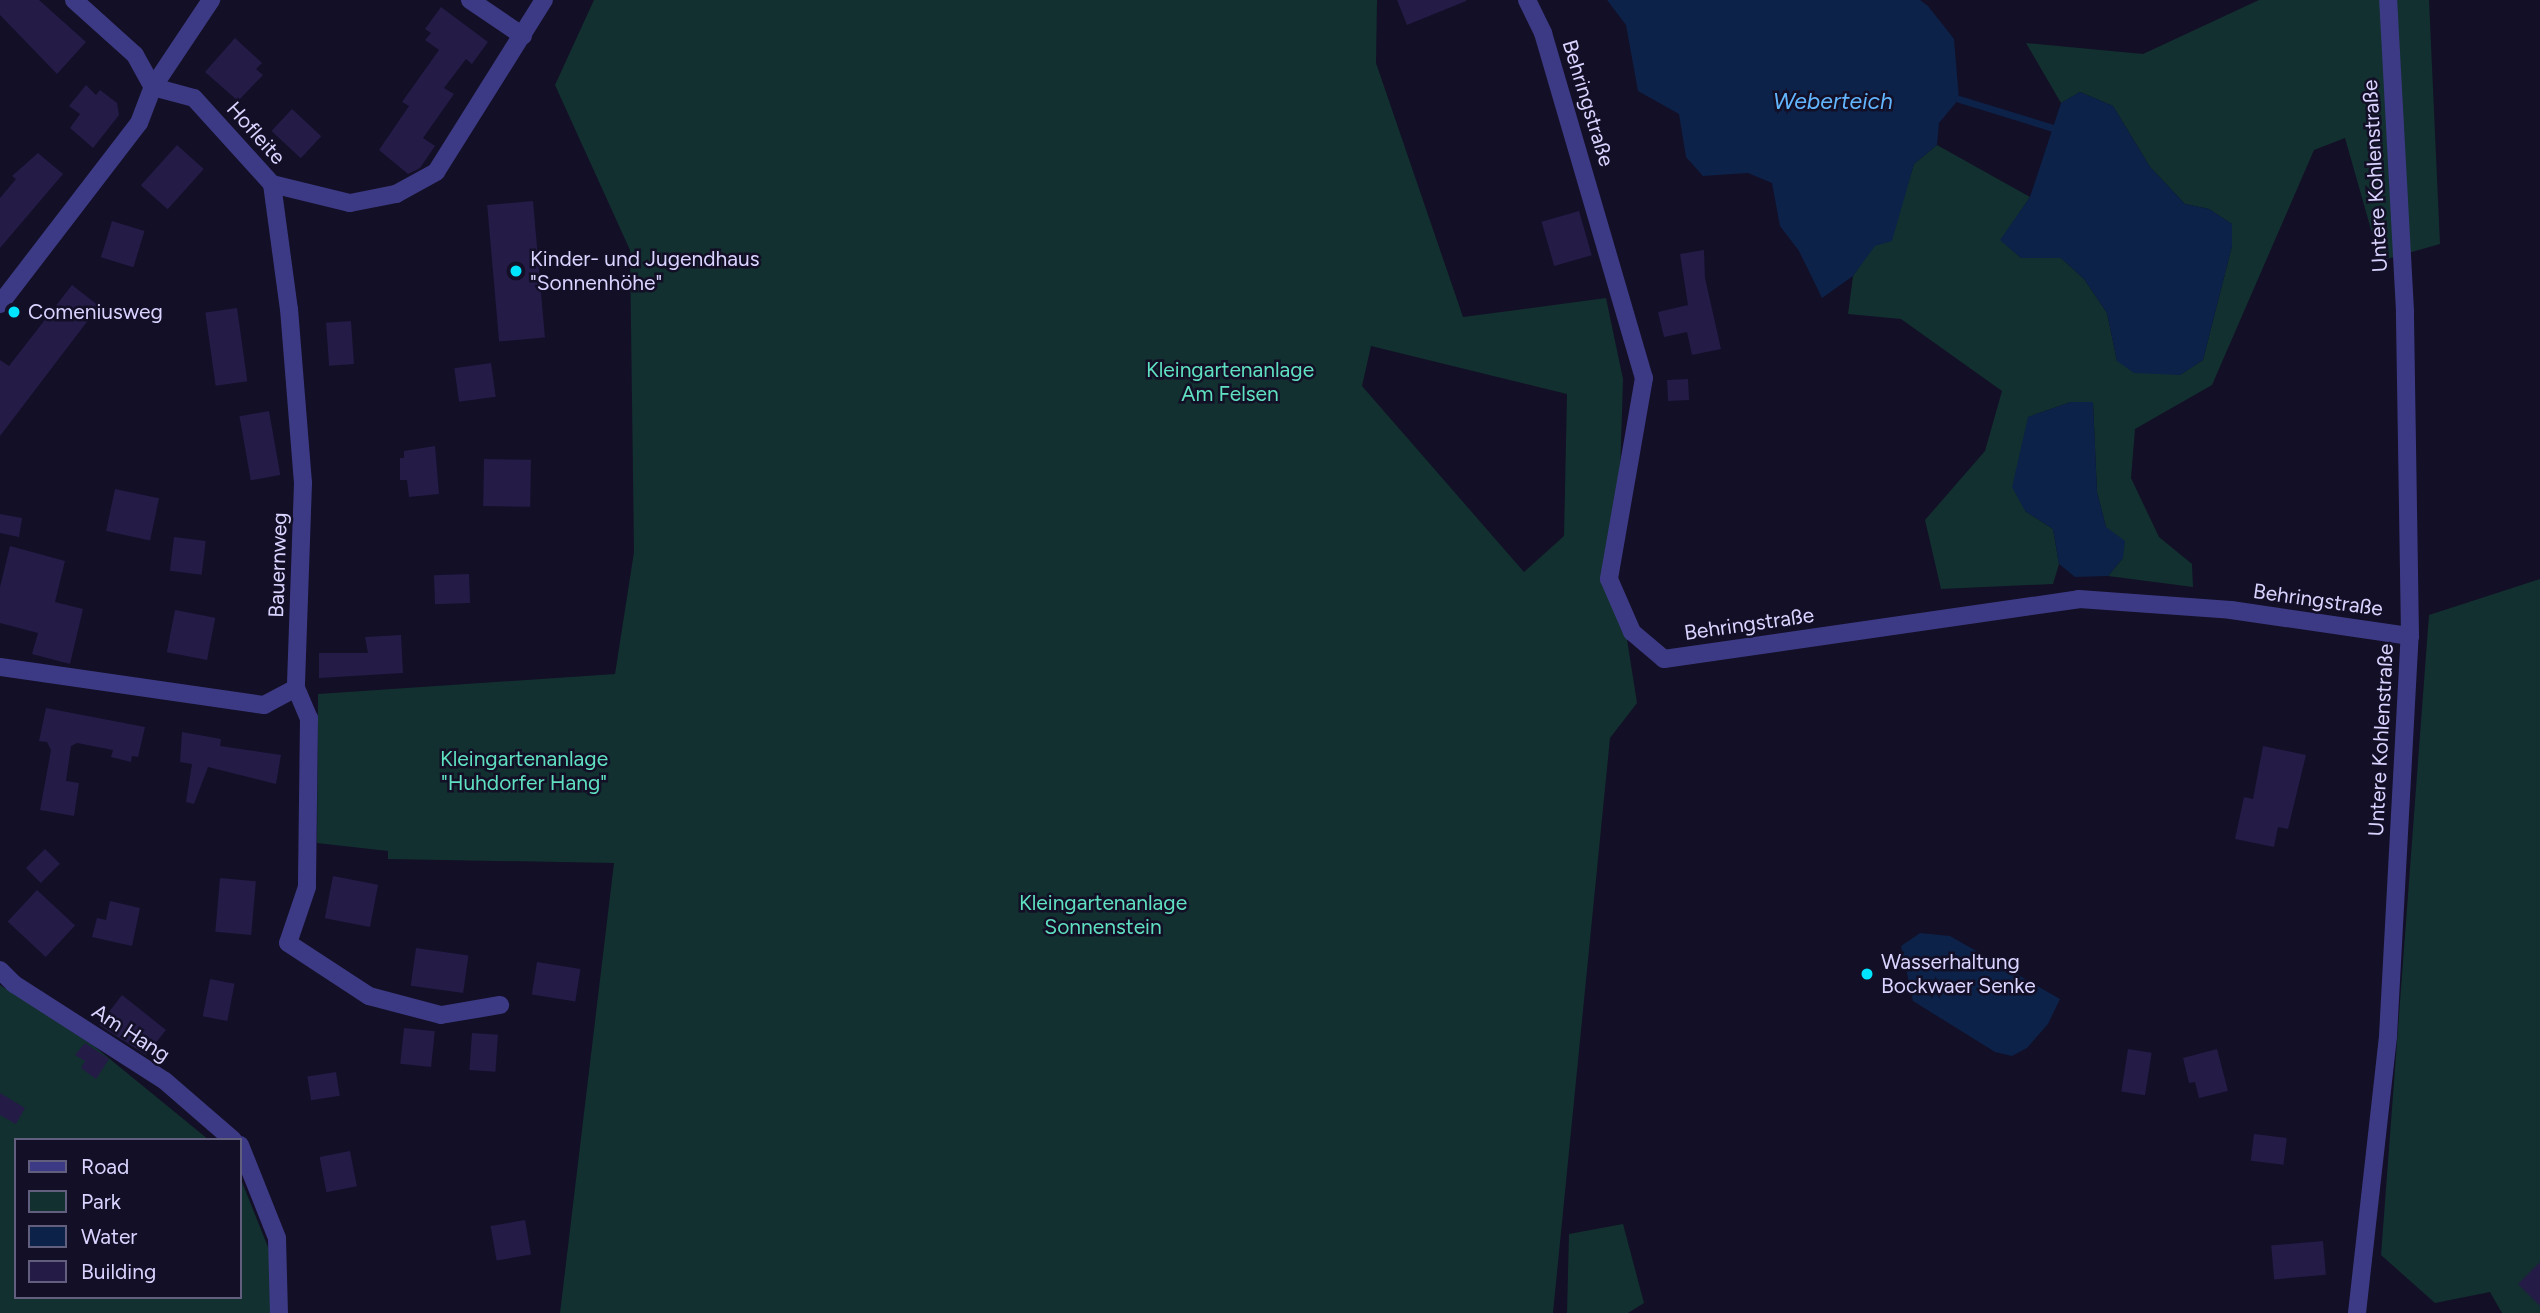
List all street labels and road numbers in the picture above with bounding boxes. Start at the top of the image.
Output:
street label: Behringstraße [1557,37,1619,169]
street label: Untere Kohlenstraße [2357,79,2393,273]
street label: Hofleite [221,96,291,170]
street label: Bauernweg [264,512,292,618]
street label: Behringstraße [2251,578,2385,622]
street label: Behringstraße [1682,602,1816,646]
street label: Untere Kohlenstraße [2363,643,2399,837]
street label: Am Hang [87,999,175,1067]

